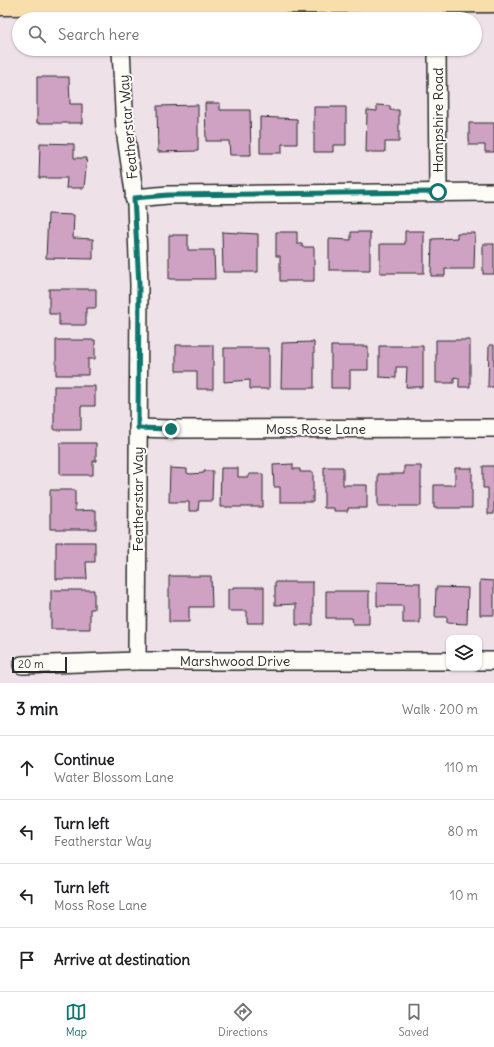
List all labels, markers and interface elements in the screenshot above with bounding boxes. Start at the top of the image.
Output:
search box [12,12,482,56]
icon: search [26,23,48,45]
text: Search here [58,25,139,44]
street label: Hampshire Road [429,68,447,172]
street label: Featherstar Way [114,74,142,180]
route start [429,183,447,201]
route end [162,420,180,438]
street label: Moss Rose Lane [266,420,366,438]
street label: Featherstar Way [129,446,147,552]
map controls [446,635,482,671]
button: layers [446,635,482,671]
street label: Marshwood Drive [180,652,290,670]
scale bar [12,655,67,674]
text: 20 m [18,657,44,671]
text: 3 min [16,698,58,720]
text: Walk · 200 m [402,701,478,718]
text: Continue [54,750,115,769]
icon: ahead [16,757,38,779]
text: 110 m [445,759,478,776]
text: Water Blossom Lane [54,769,174,786]
text: Turn left [54,814,109,833]
icon: left [16,821,38,843]
text: 80 m [447,823,478,840]
text: Featherstar Way [54,833,152,850]
text: Turn left [54,878,109,897]
icon: left [16,885,38,907]
text: 10 m [450,887,478,904]
text: Moss Rose Lane [54,897,147,914]
icon: arrive [16,949,38,971]
text: Arrive at destination [54,950,190,969]
tab: Map [65,1001,87,1039]
tab: Directions [218,1001,268,1039]
tab: Saved [398,1001,429,1039]

